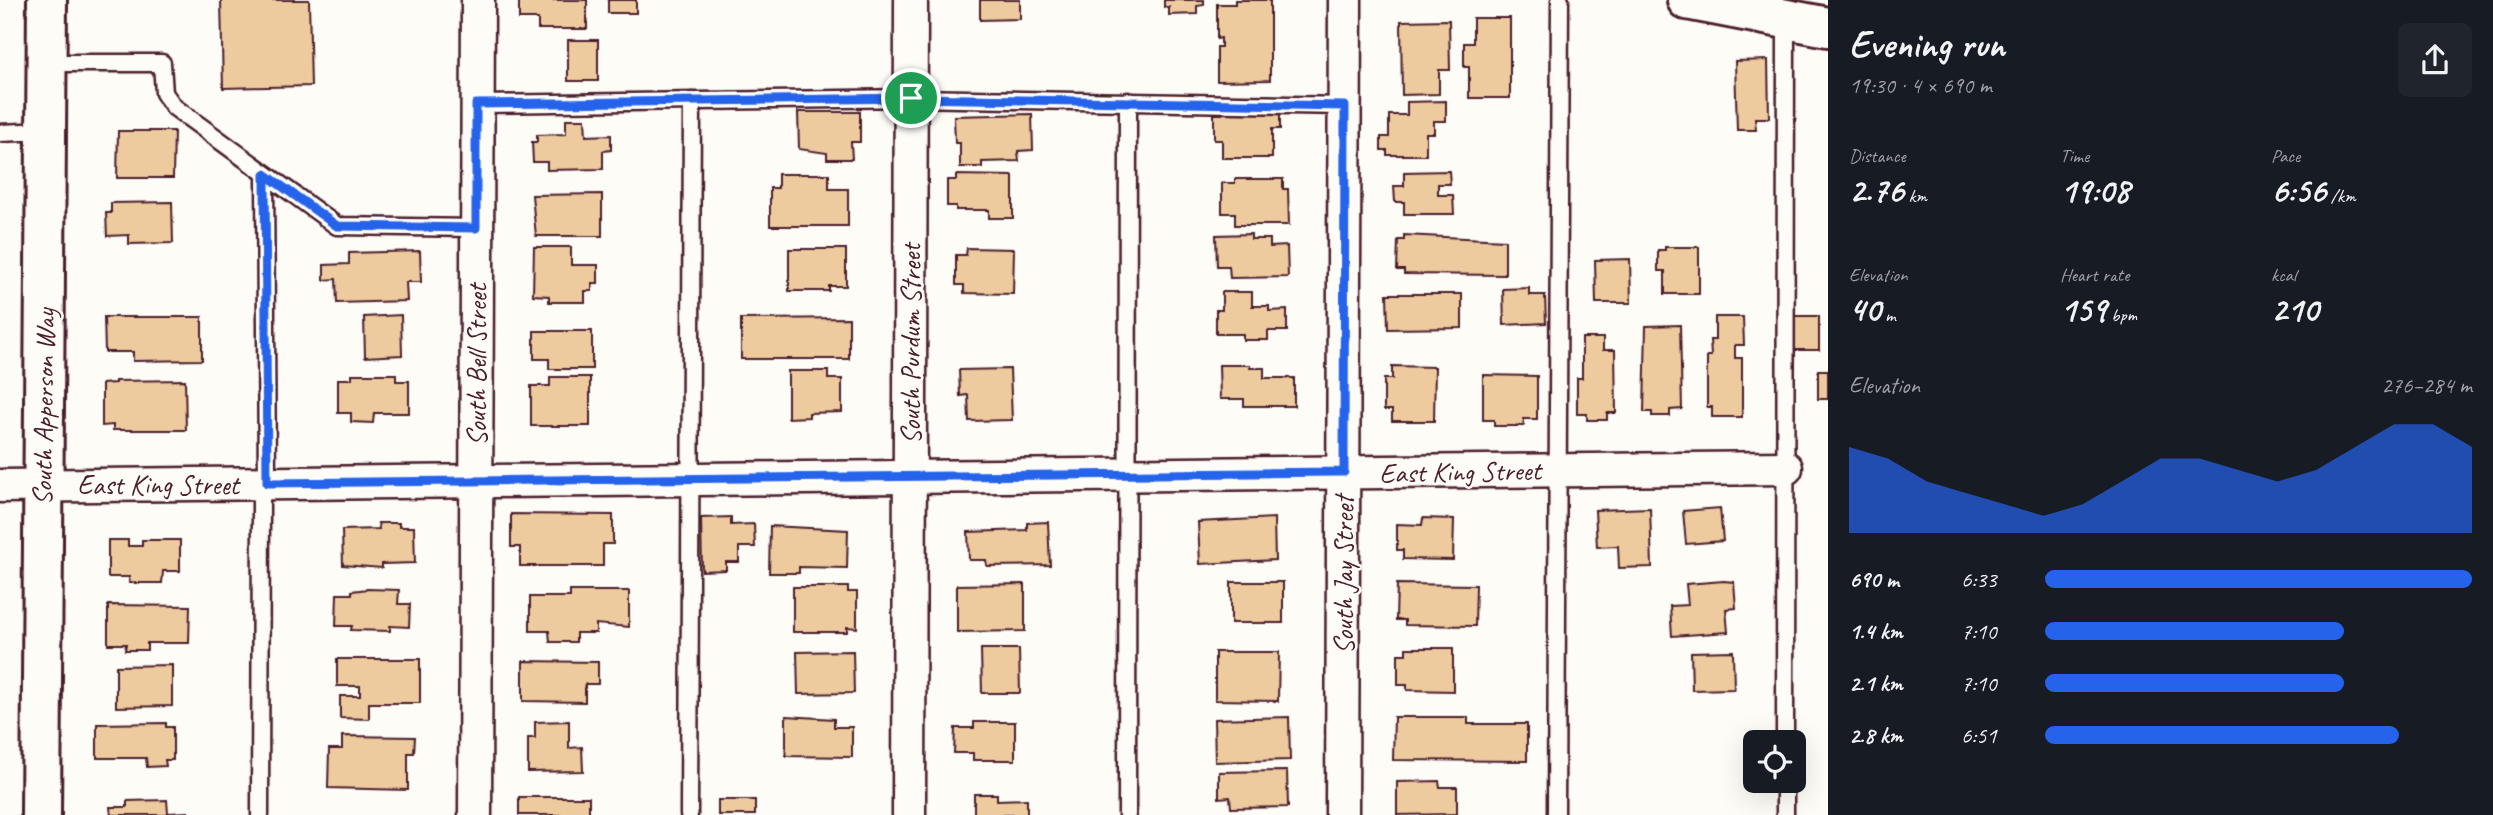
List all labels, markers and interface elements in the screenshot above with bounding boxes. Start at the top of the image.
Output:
text: Evening run [1849,21,2005,68]
button: share [2398,23,2472,97]
pin [881,68,941,128]
text: 19:30 · 4 × 690 m [1849,71,1992,100]
icon: arrive [892,79,930,117]
text: Distance [1849,144,1906,168]
text: Time [2060,144,2089,168]
text: Pace [2271,144,2300,168]
text: 2.76 [1849,168,1904,213]
text: 19:08 [2060,168,2130,213]
text: 6:56 [2271,168,2326,213]
text: km [1904,184,1927,208]
text: /km [2326,184,2356,208]
street label: South Purdum Street [893,241,928,444]
text: Elevation [1849,263,1907,287]
text: Heart rate [2060,263,2129,287]
text: kcal [2271,263,2296,287]
street label: South Bell Street [459,281,494,446]
text: 40 [1849,287,1881,332]
text: 159 [2060,287,2106,332]
text: 210 [2271,287,2318,332]
text: m [1881,303,1896,327]
text: bpm [2106,303,2137,327]
street label: South Apperson Way [24,306,63,506]
text: Elevation [1849,371,1920,400]
text: 276–284 m [2381,371,2472,400]
street label: East King Street [1379,453,1544,490]
street label: East King Street [77,467,242,502]
street label: South Jay Street [1326,492,1361,654]
text: 690 m [1849,565,1899,594]
text: 6:33 [1961,565,1997,594]
text: 1.4 km [1849,617,1903,646]
text: 7:10 [1961,617,1997,646]
text: 2.1 km [1849,669,1903,698]
text: 7:10 [1961,669,1997,698]
text: 2.8 km [1849,721,1903,750]
text: 6:51 [1961,721,1997,750]
map controls [1743,730,1806,793]
button: locate [1743,730,1806,793]

